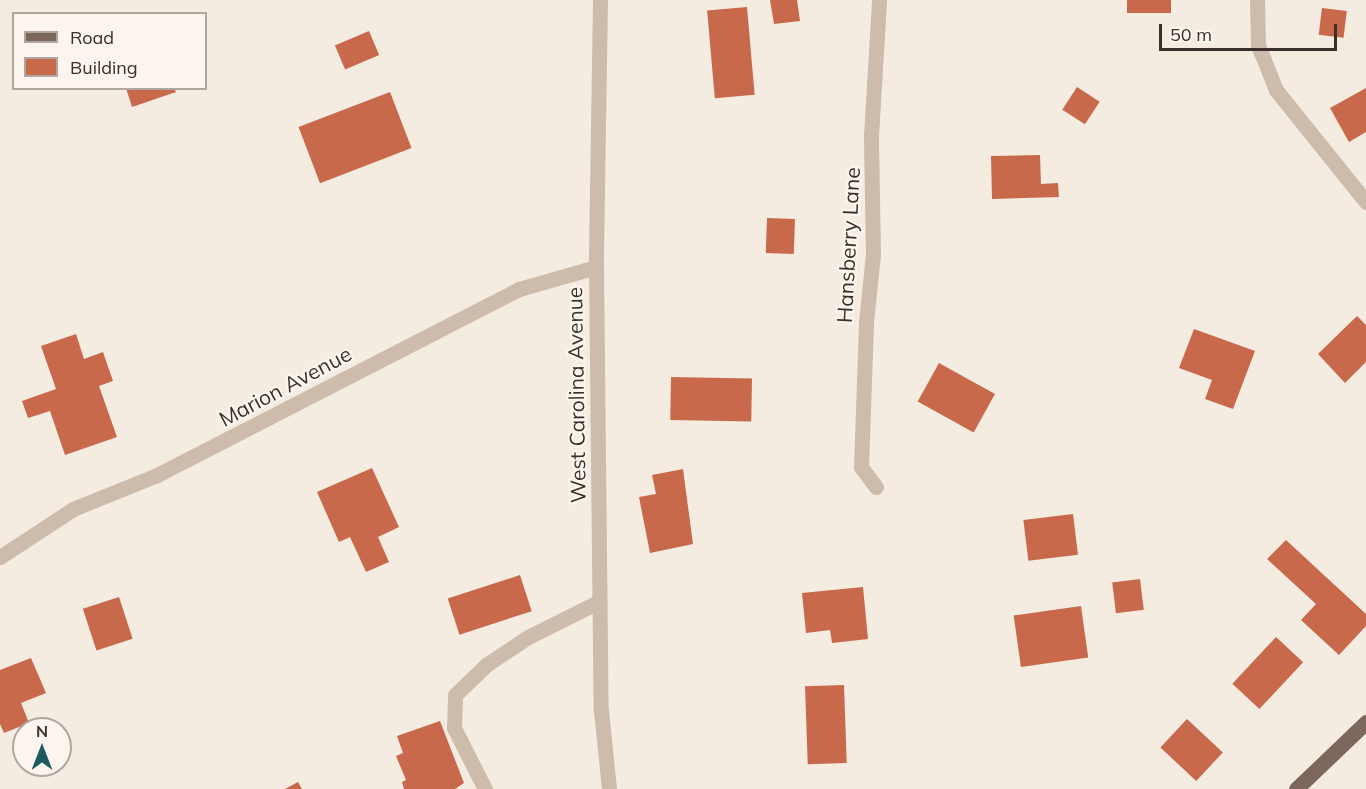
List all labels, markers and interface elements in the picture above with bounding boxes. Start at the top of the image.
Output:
legend [12,12,207,90]
scale bar [1162,12,1340,50]
text: 50 m [1170,23,1212,46]
text: Road [70,26,114,49]
text: Building [70,56,138,79]
street label: Hansberry Lane [831,167,865,323]
street label: West Carolina Avenue [562,287,590,503]
street label: Marion Avenue [215,341,355,431]
north arrow [12,717,72,777]
text: N [36,721,48,741]

